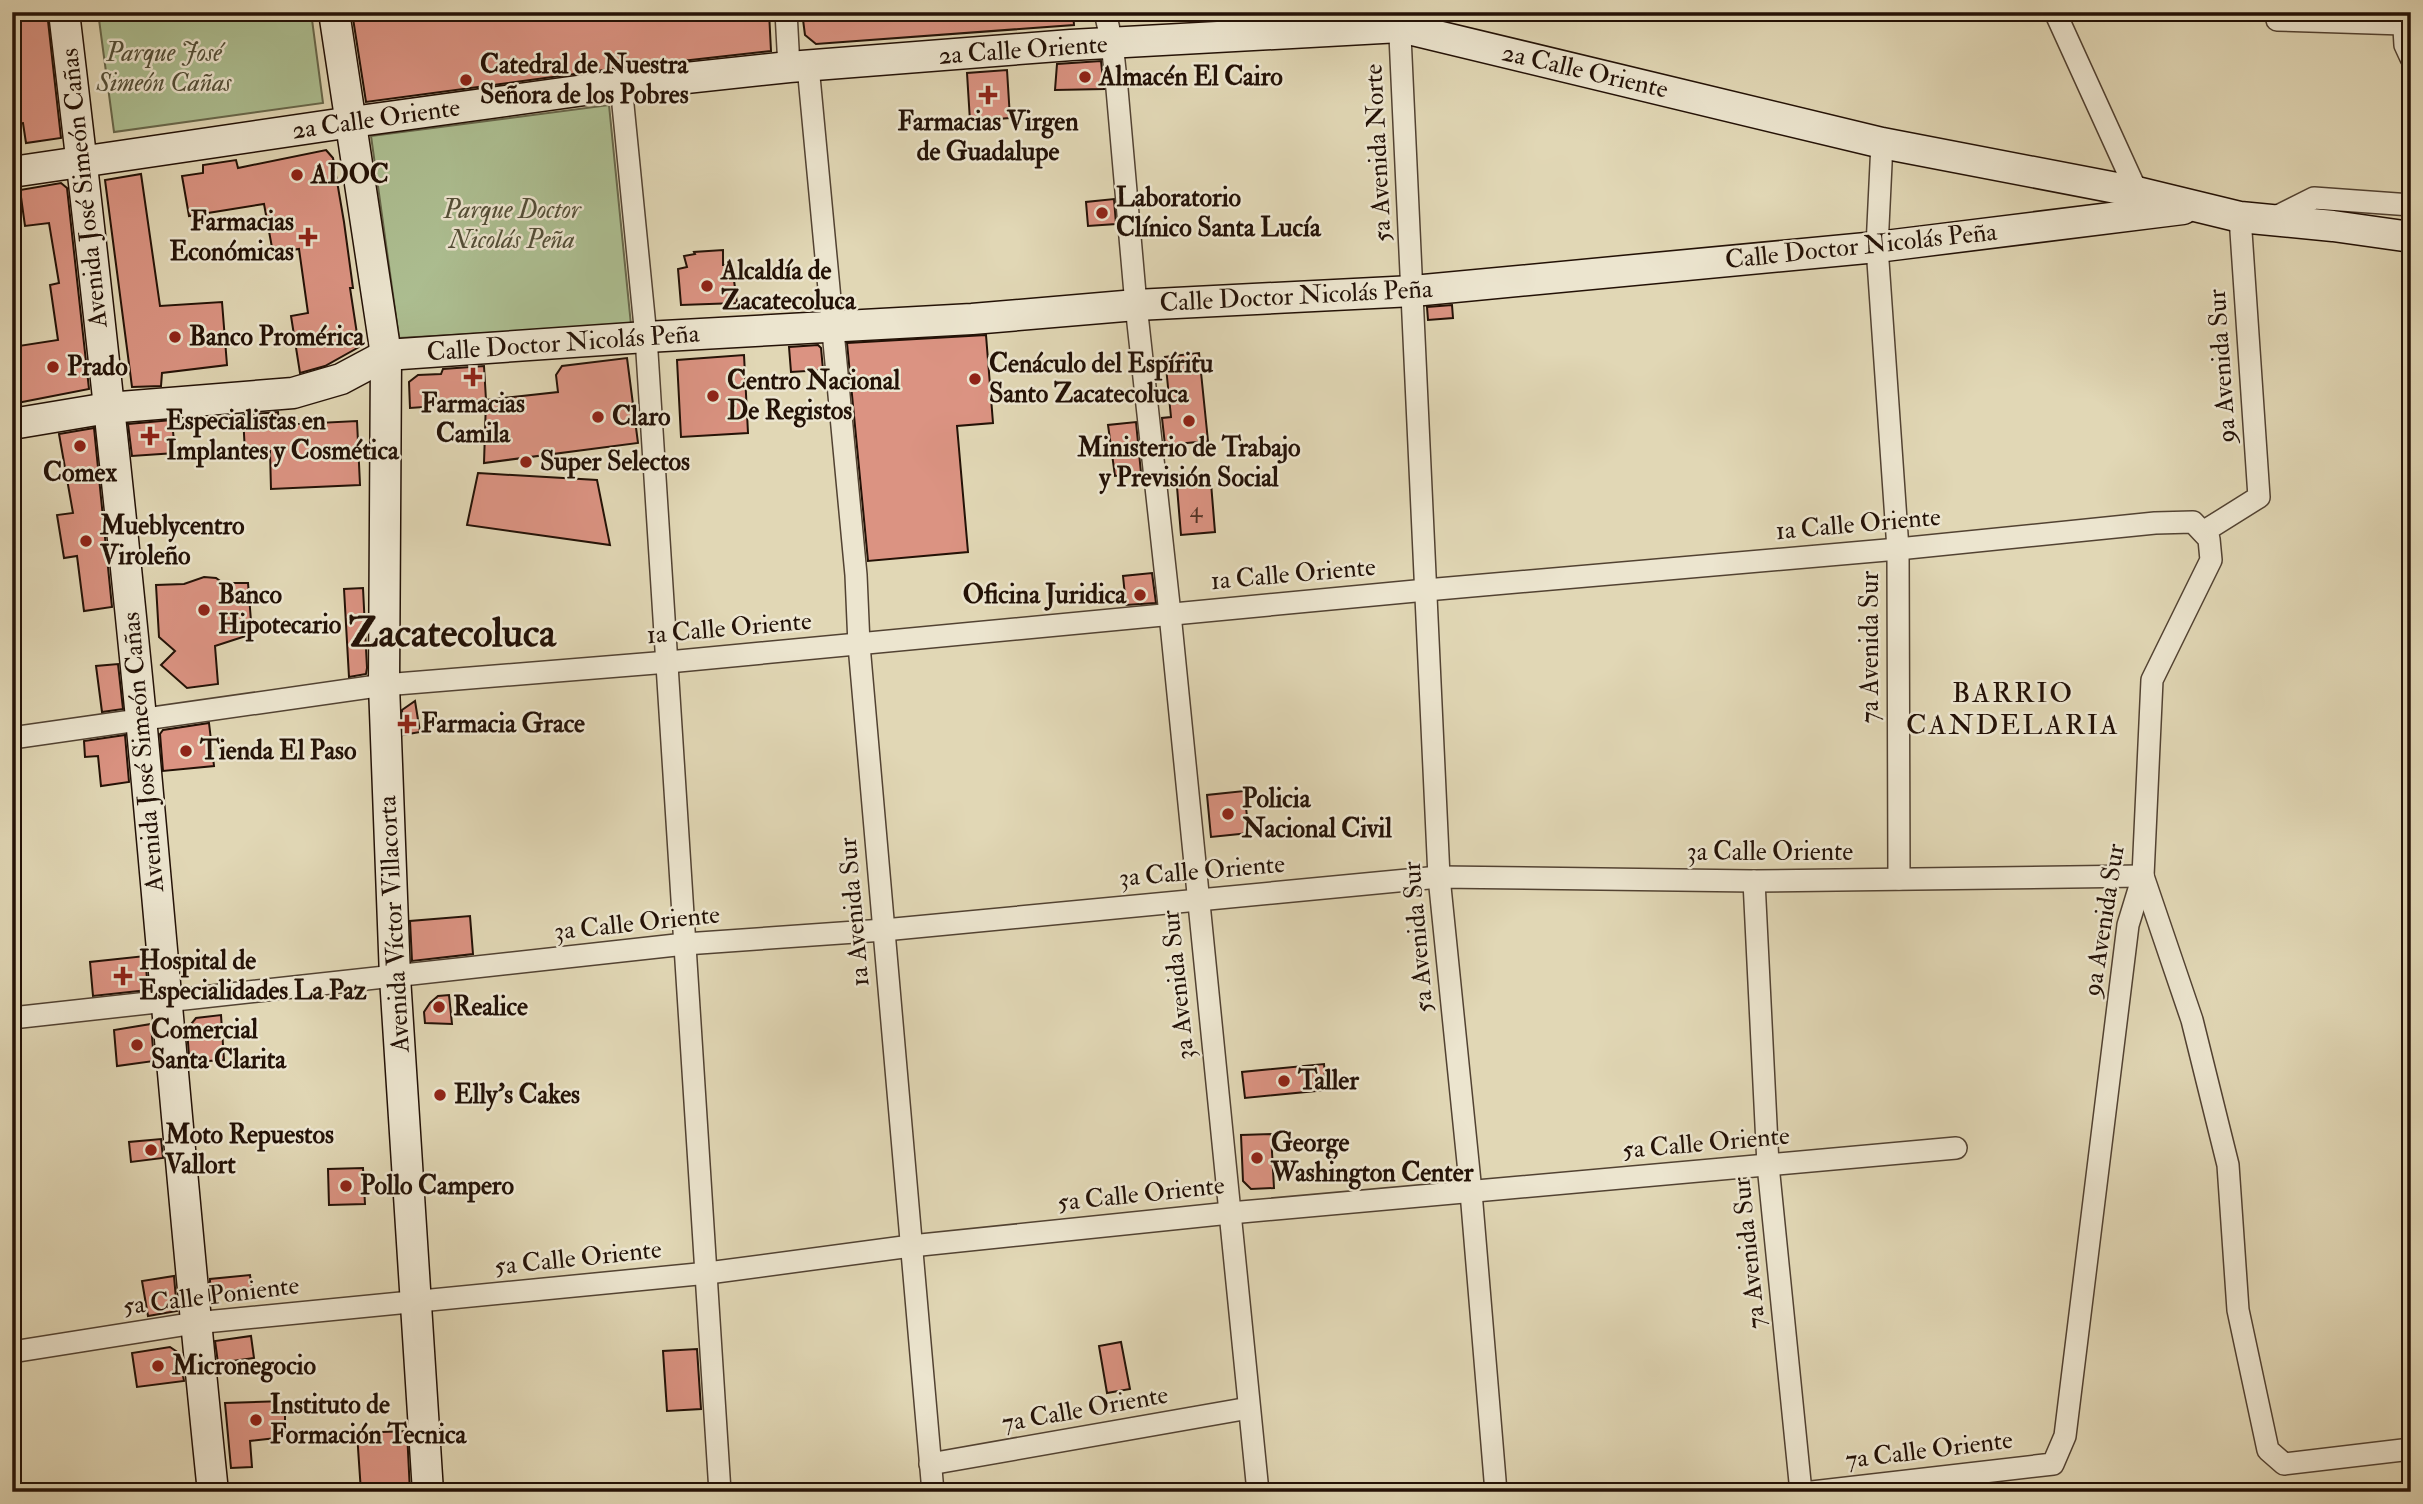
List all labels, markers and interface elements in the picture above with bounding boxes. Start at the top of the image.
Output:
street label: 2a Calle Oriente [937,28,1109,72]
street label: 2a Calle Oriente [1499,36,1671,106]
park label: Parque José Simeón Cañas [96,37,232,99]
street label: Avenida José Simeón Cañas [53,47,115,330]
place label: Catedral de Nuestra Señora de los Pobres [480,49,689,111]
place label: Almacén El Cairo [1098,61,1283,93]
street label: 5a Avenida Norte [1357,63,1399,243]
marker: Almacén El Cairo [1077,69,1093,85]
marker: Catedral de Nuestra Señora de los Pobres [458,72,474,88]
marker: Farmacias Virgen de Guadalupe [980,87,996,103]
street label: 2a Calle Oriente [290,91,462,147]
place label: Farmacias Virgen de Guadalupe [897,106,1079,169]
place label: ADOC [310,159,389,191]
marker: ADOC [289,167,305,183]
place label: Laboratorio Clínico Santa Lucía [1116,182,1322,244]
park label: Parque Doctor Nicolás Peña [442,194,582,256]
marker: Laboratorio Clínico Santa Lucía [1094,205,1110,221]
place label: Farmacias Económicas [169,206,294,268]
street label: Calle Doctor Nicolás Peña [1723,216,1999,276]
marker: Farmacias Económicas [300,229,316,245]
place label: Alcaldía de Zacatecoluca [720,255,857,317]
street label: Calle Doctor Nicolás Peña [1159,273,1434,319]
marker: Alcaldía de Zacatecoluca [699,278,715,294]
street label: 9a Avenida Sur [2201,288,2243,446]
street label: Calle Doctor Nicolás Peña [426,317,701,368]
place label: Banco Promérica [189,321,365,353]
marker: Banco Promérica [167,329,183,345]
place label: Cenáculo del Espíritu Santo Zacatecoluca [989,348,1214,410]
place label: Prado [67,351,128,383]
marker: Prado [45,359,61,375]
place label: Centro Nacional De Registos [727,365,900,428]
marker: Farmacias Camila [465,369,481,385]
marker: Cenáculo del Espíritu Santo Zacatecoluca [967,371,983,387]
place label: Farmacias Camila [421,388,525,450]
marker: Centro Nacional De Registos [705,388,721,404]
place label: Claro [612,401,671,433]
place label: Especialistas en Implantes y Cosmética [166,405,400,468]
marker: Claro [590,409,606,425]
marker: Ministerio de Trabajo y Previsión Social [1181,413,1197,429]
marker: Especialistas en Implantes y Cosmética [140,426,160,446]
place label: Ministerio de Trabajo y Previsión Social [1076,432,1301,495]
marker: Comex [72,438,88,454]
place label: Super Selectos [540,446,690,479]
marker: Super Selectos [518,454,534,470]
place label: Comex [43,457,117,489]
house number: 4 [1190,495,1204,524]
street label: 1a Calle Oriente [1774,501,1942,547]
place label: Mueblycentro Viroleño [99,510,245,572]
marker: Mueblycentro Viroleño [78,533,94,549]
street label: 1a Calle Oriente [1209,551,1377,597]
street label: 7a Avenida Sur [1854,570,1886,723]
place label: Banco Hipotecario [218,579,342,642]
place label: Oficina Juridica [963,579,1127,611]
marker: Oficina Juridica [1132,587,1148,603]
marker: Banco Hipotecario [196,602,212,618]
street label: 1a Calle Oriente [645,605,813,651]
district label: Zacatecoluca [348,608,557,659]
street label: Avenida José Simeón Cañas [115,611,171,894]
district label: BARRIO CANDELARIA [1906,676,2120,743]
place label: Farmacia Grace [421,708,585,740]
marker: Farmacia Grace [399,716,415,732]
place label: Tienda El Paso [199,735,357,767]
marker: Tienda El Paso [178,743,194,759]
place label: Policia Nacional Civil [1241,783,1392,845]
street label: Avenida Víctor Villacorta [371,794,417,1054]
marker: Policia Nacional Civil [1220,806,1236,822]
street label: 1a Avenida Sur [832,836,876,988]
street label: 3a Calle Oriente [1687,836,1853,868]
street label: 9a Avenida Sur [2076,841,2132,1000]
street label: 3a Calle Oriente [1118,848,1286,894]
street label: 5a Avenida Sur [1395,860,1441,1014]
street label: 3a Calle Oriente [553,898,722,948]
street label: 3a Avenida Sur [1154,908,1202,1062]
place label: Hospital de Especialidades La Paz [139,945,367,1008]
marker: Hospital de Especialidades La Paz [113,966,133,986]
place label: Realice [453,991,528,1023]
marker: Realice [431,999,447,1015]
place label: Comercial Santa Clarita [151,1014,287,1076]
marker: Comercial Santa Clarita [129,1037,145,1053]
place label: Taller [1297,1065,1359,1097]
marker: Taller [1276,1073,1292,1089]
place label: Elly's Cakes [454,1079,580,1112]
marker: Elly's Cakes [432,1087,448,1103]
place label: Moto Repuestos Vallort [164,1119,334,1181]
street label: 5a Calle Oriente [1621,1120,1791,1166]
place label: George Washington Center [1270,1127,1474,1190]
marker: Moto Repuestos Vallort [143,1142,159,1158]
marker: George Washington Center [1249,1150,1265,1166]
street label: 5a Calle Oriente [1056,1169,1226,1219]
place label: Pollo Campero [360,1170,514,1203]
street label: 7a Avenida Sur [1725,1175,1773,1330]
marker: Pollo Campero [338,1178,354,1194]
street label: 5a Calle Oriente [493,1233,663,1283]
street label: 5a Calle Poniente [121,1269,301,1323]
place label: Micronegocio [171,1350,316,1383]
marker: Micronegocio [150,1358,166,1374]
street label: 7a Calle Oriente [999,1379,1171,1439]
place label: Instituto de Formación Tecnica [270,1389,467,1451]
marker: Instituto de Formación Tecnica [248,1412,264,1428]
street label: 7a Calle Oriente [1843,1424,2015,1476]

